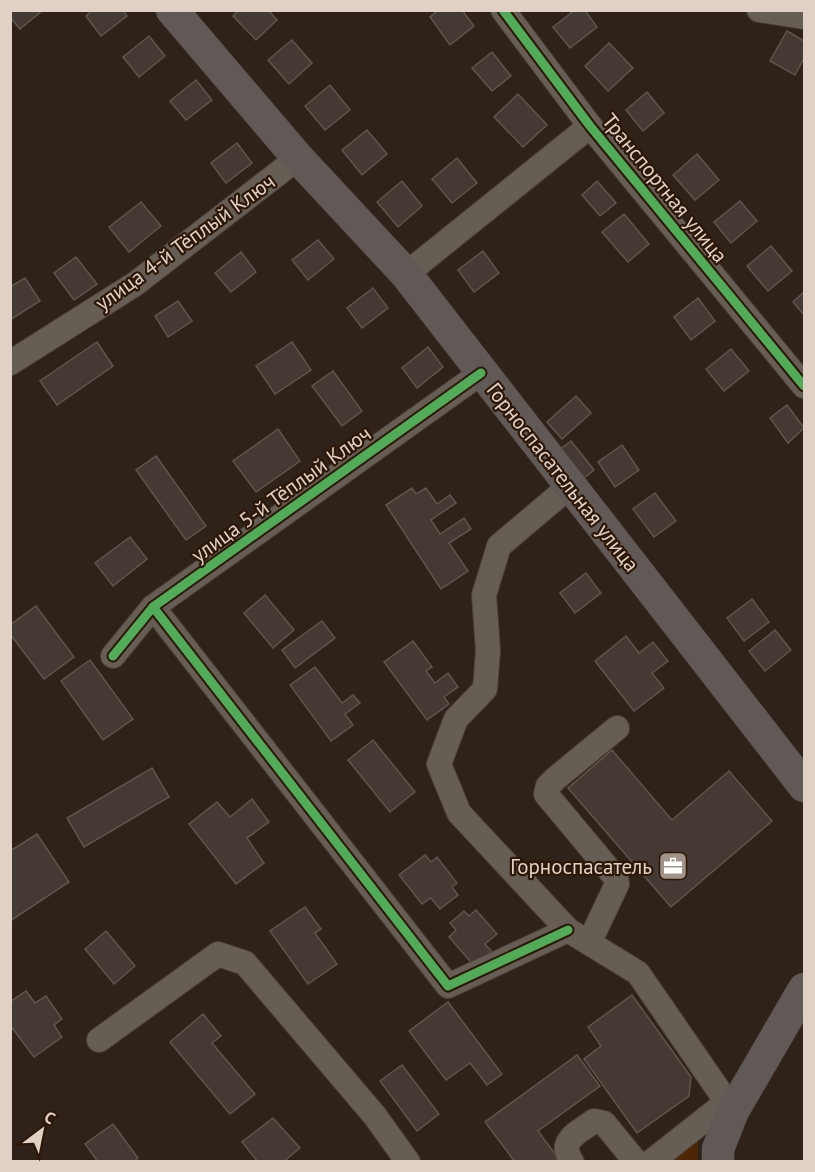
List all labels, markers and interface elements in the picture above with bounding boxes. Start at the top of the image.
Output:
street label: Транспортная улица [596,108,734,268]
street label: улица 4-й Тёплый Ключ [90,168,280,316]
street label: Горноспасательная улица [481,377,645,577]
street label: улица 5-й Тёплый Ключ [186,420,376,568]
office icon: Горноспасатель [657,850,689,882]
place label: Горноспасатель [510,853,652,880]
north arrow [12,1100,72,1160]
text: С [41,1106,59,1128]

